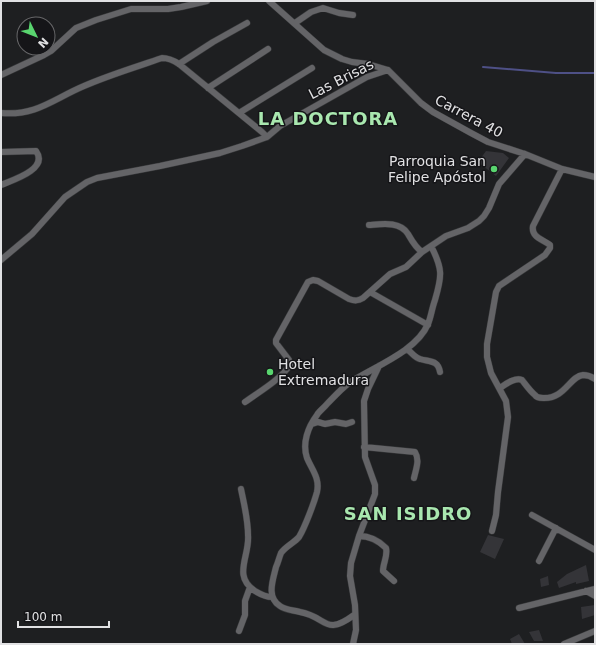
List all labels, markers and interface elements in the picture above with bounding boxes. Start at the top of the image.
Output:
north arrow [16,16,56,56]
text: N [35,35,51,50]
street label: Las Brisas [306,56,376,102]
street label: Carrera 40 [432,91,506,141]
district label: LA DOCTORA [258,108,398,129]
place label: Parroquia San Felipe Apóstol [388,153,486,185]
marker: Parroquia San Felipe Apóstol [489,164,499,174]
place label: Hotel Extremadura [278,356,369,388]
marker: Hotel Extremadura [265,367,275,377]
district label: SAN ISIDRO [344,503,472,524]
scale bar [18,603,109,629]
text: 100 m [24,610,62,624]

